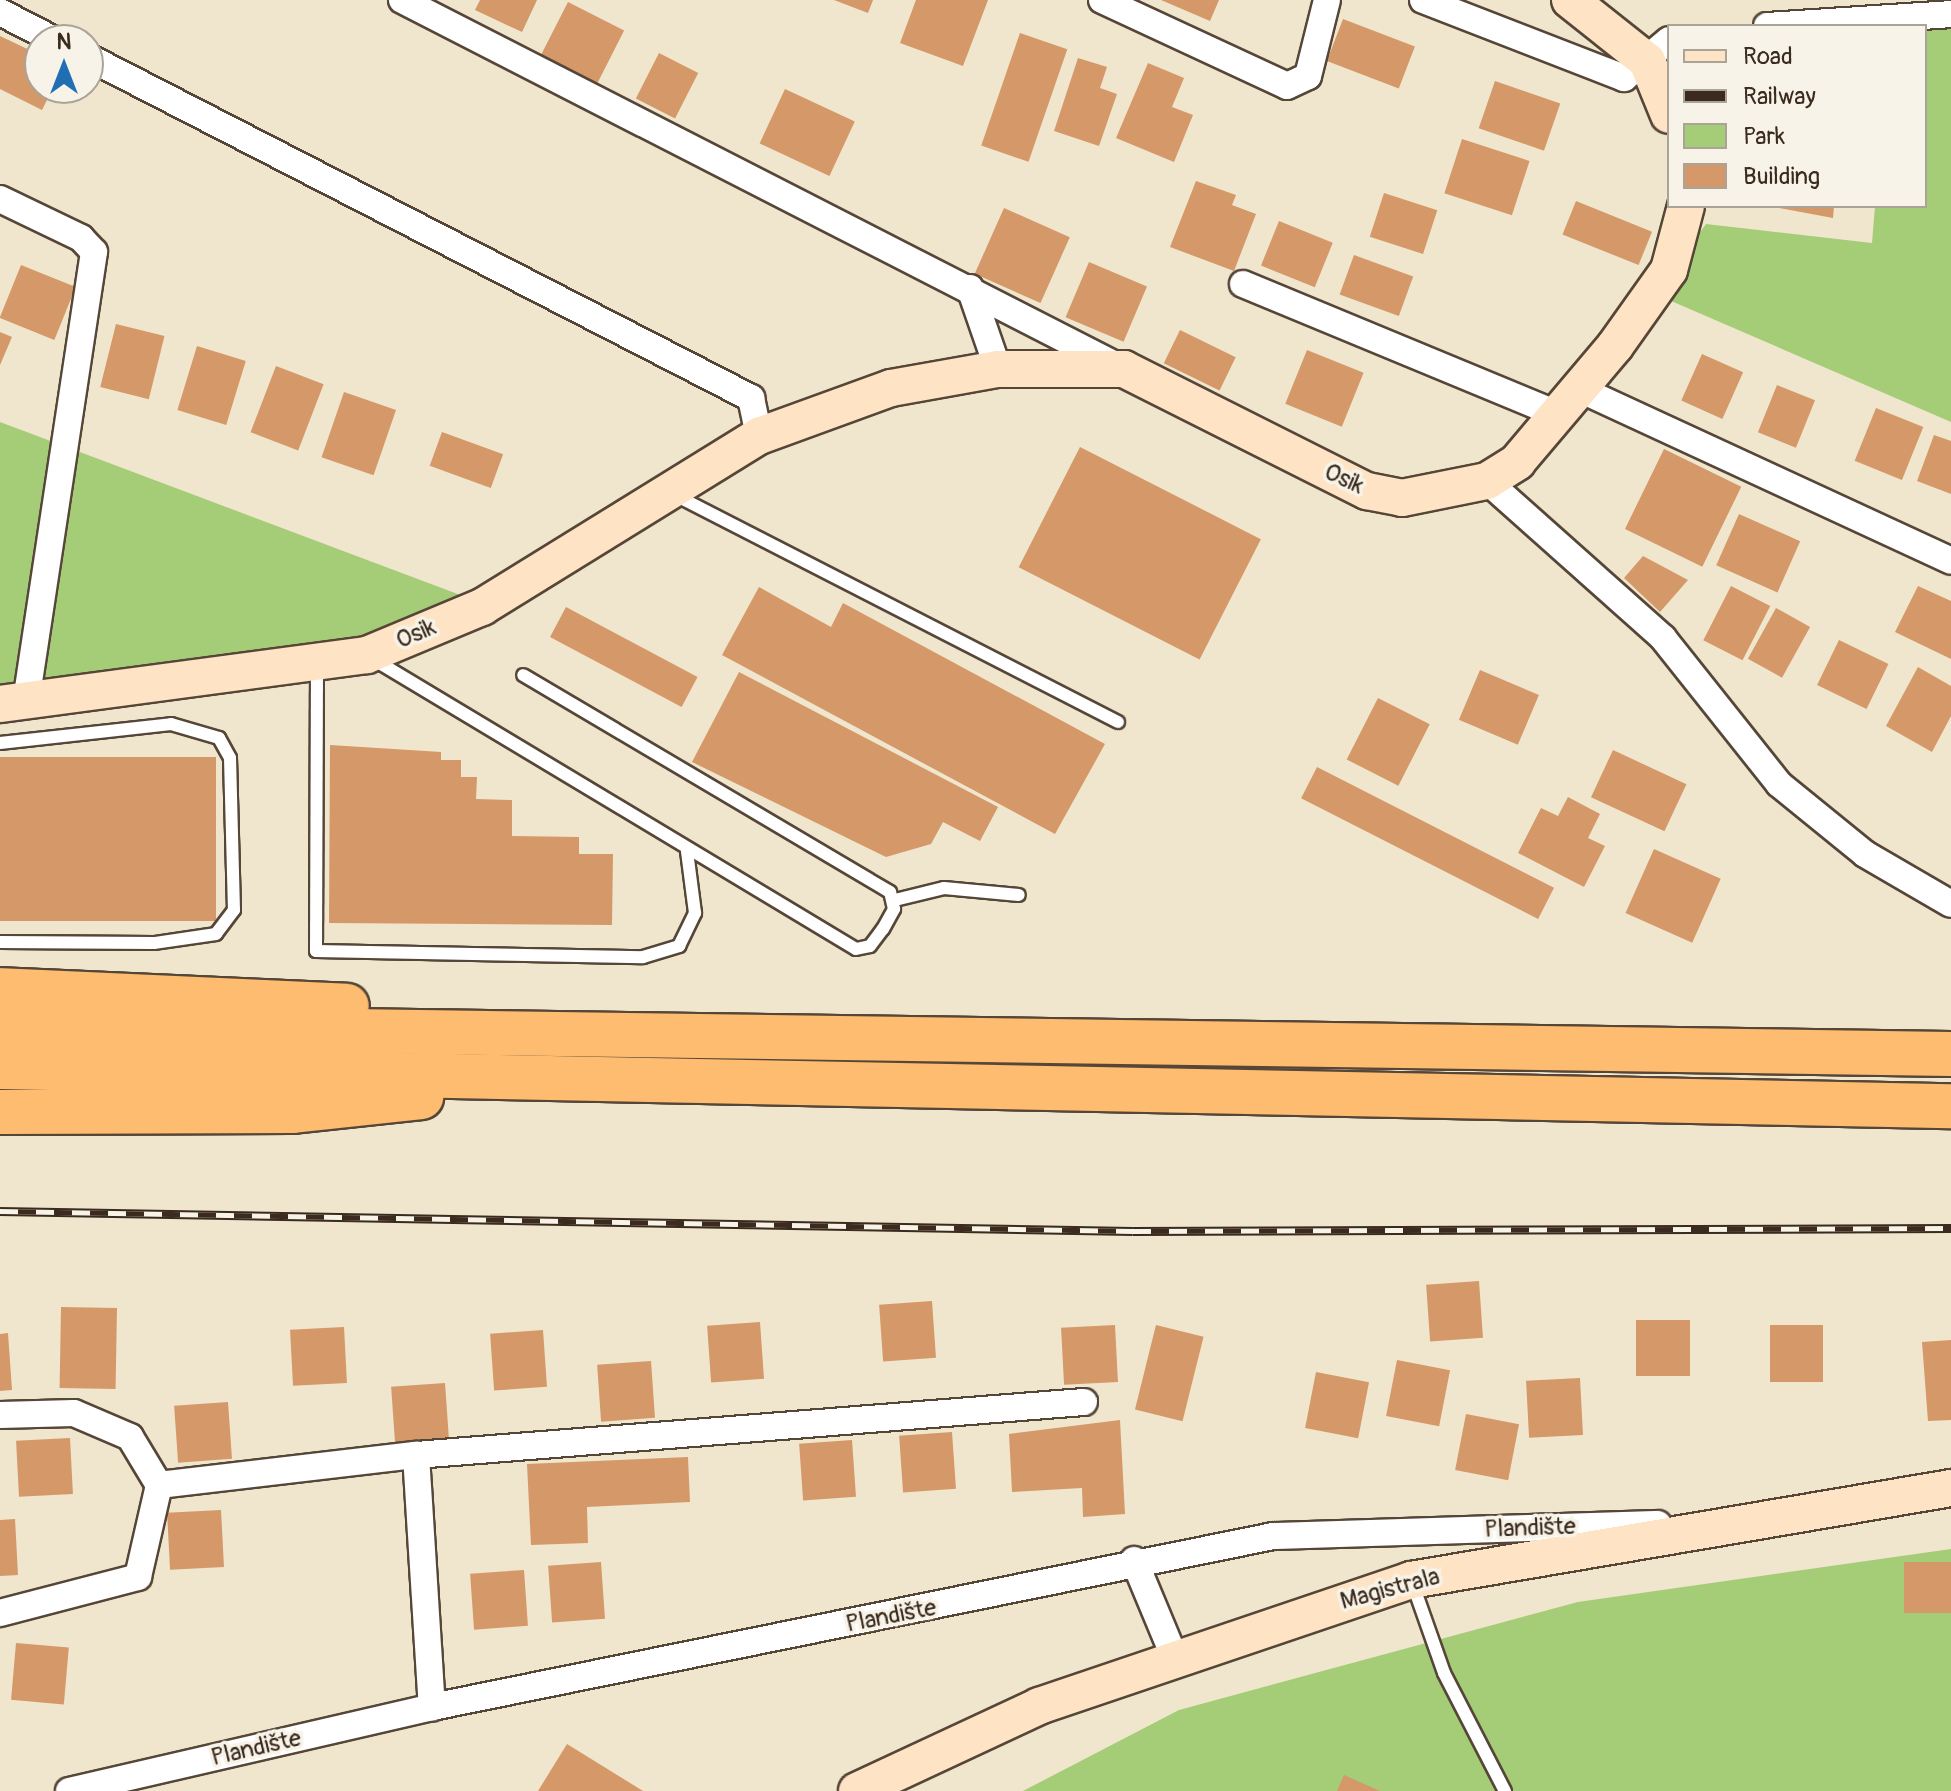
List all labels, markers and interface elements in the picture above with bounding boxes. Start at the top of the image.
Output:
north arrow [24,24,104,104]
legend [1667,24,1927,208]
text: N [57,28,71,56]
text: Road [1743,42,1793,71]
text: Railway [1743,82,1816,111]
text: Park [1743,122,1785,151]
text: Building [1743,162,1820,191]
street label: Osik [1320,457,1368,501]
street label: Osik [392,613,440,655]
street label: Plandište [1484,1512,1576,1544]
street label: Magistrala [1337,1562,1443,1616]
street label: Plandište [843,1593,939,1639]
street label: Plandište [208,1724,304,1772]

